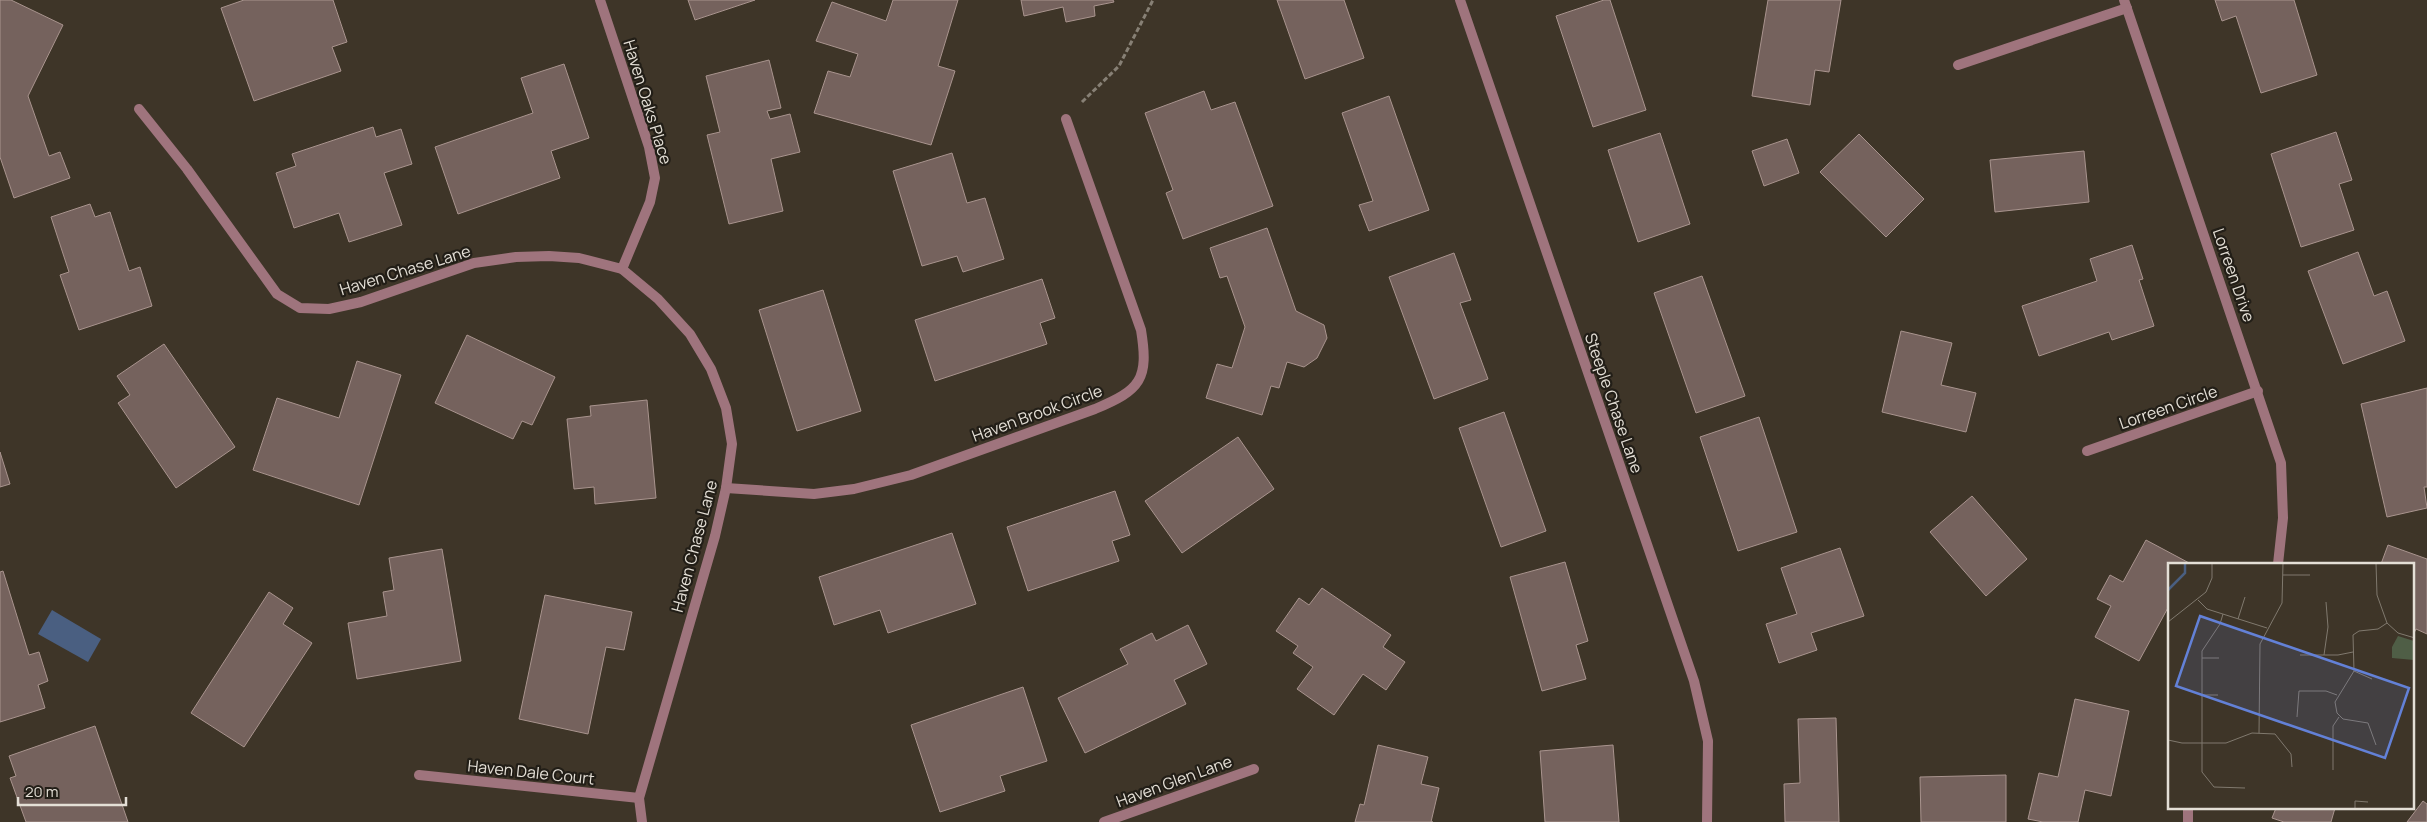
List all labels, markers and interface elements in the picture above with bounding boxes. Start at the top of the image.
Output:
street label: Haven Oaks Place [619,37,677,167]
street label: Lorreen Drive [2208,225,2260,325]
street label: Haven Chase Lane [337,240,473,300]
street label: Steeple Chase Lane [1580,330,1648,476]
street label: Haven Brook Circle [969,379,1105,447]
street label: Lorreen Circle [2116,380,2220,434]
street label: Haven Chase Lane [666,478,722,614]
inset map [2168,563,2414,810]
street label: Haven Glen Lane [1113,750,1235,812]
street label: Haven Dale Court [466,754,596,790]
scale bar [18,774,125,806]
text: 20 m [25,781,58,802]

